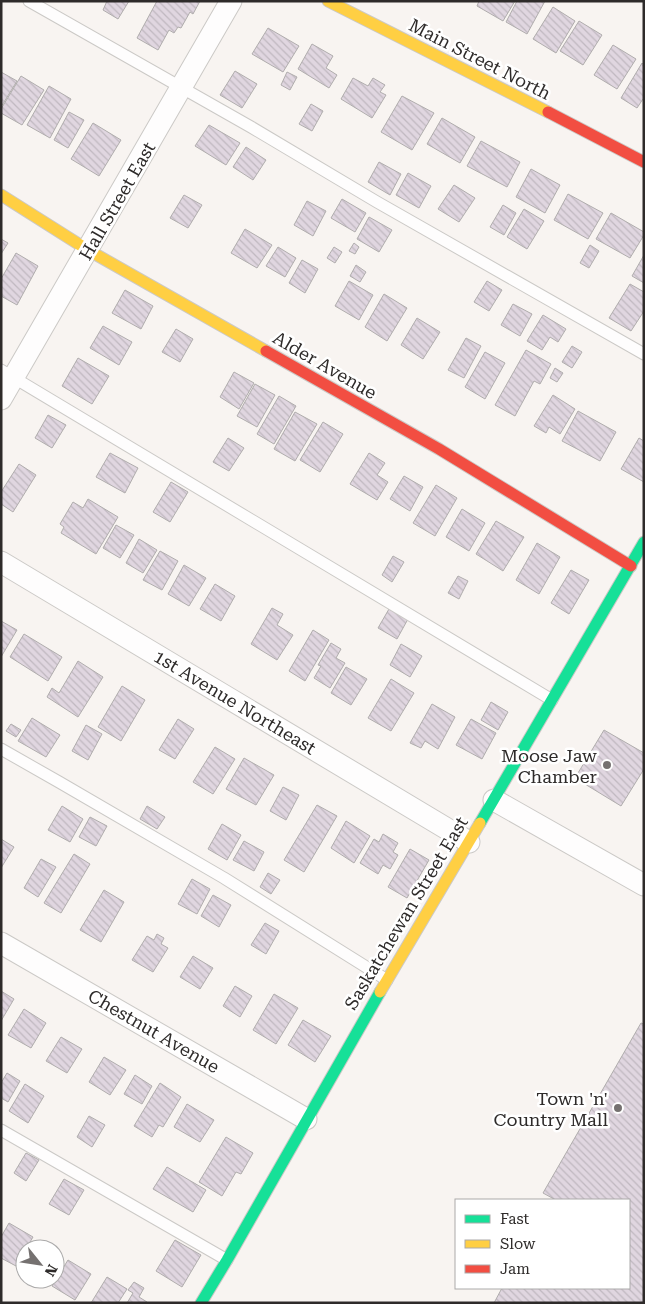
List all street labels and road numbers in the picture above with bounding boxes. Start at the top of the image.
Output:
street label: Main Street North [406,14,555,104]
street label: Hall Street East [75,138,160,264]
street label: Alder Avenue [269,327,381,403]
street label: 1st Avenue Northeast [150,645,320,759]
street label: Saskatchewan Street East [340,813,472,1013]
street label: Chestnut Avenue [85,985,223,1077]

